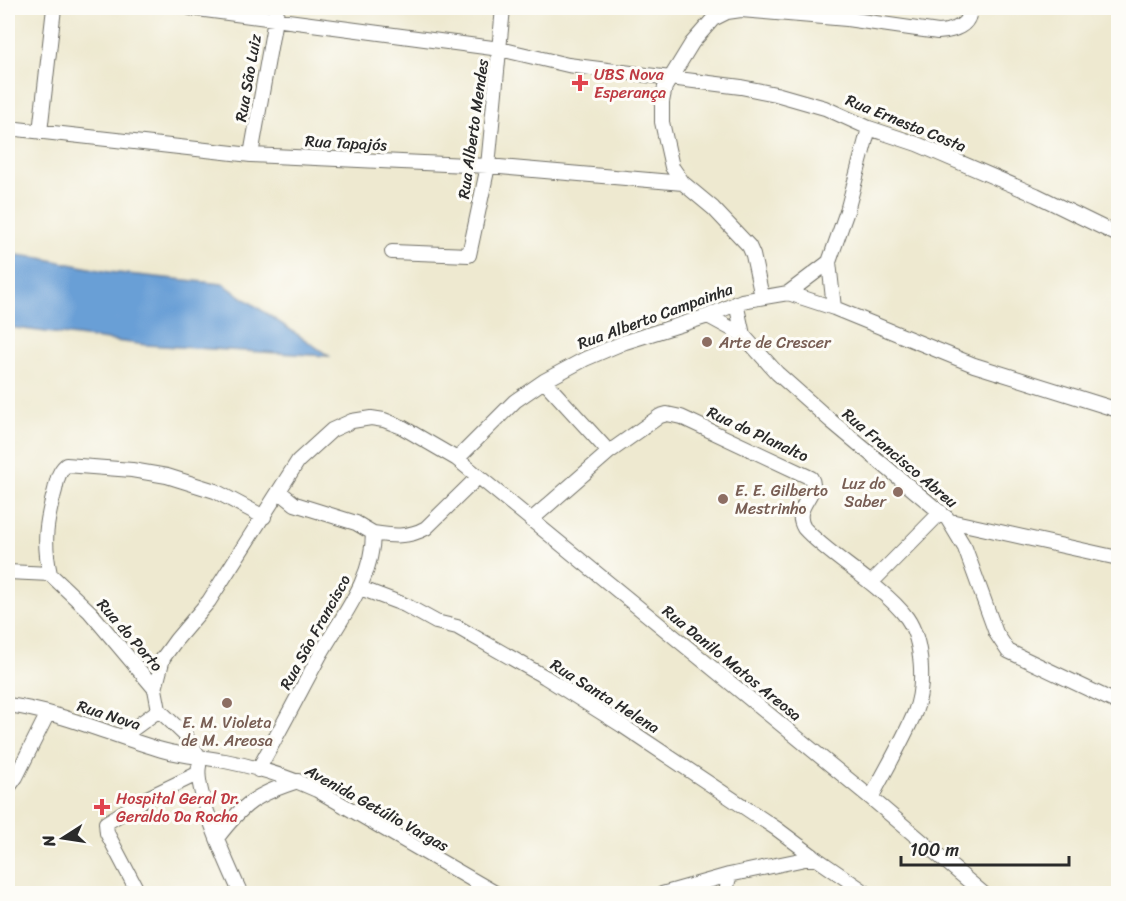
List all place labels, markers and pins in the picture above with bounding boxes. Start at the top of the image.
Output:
place label: UBS Nova Esperança [594,60,666,107]
marker: UBS Nova Esperança [571,74,589,92]
place label: Arte de Crescer [718,328,832,357]
marker: Arte de Crescer [700,335,714,349]
place label: Luz do Saber [842,469,887,516]
place label: E. E. Gilberto Mestrinho [735,476,828,523]
marker: Luz do Saber [891,485,905,499]
marker: E. E. Gilberto Mestrinho [716,492,730,506]
marker: E. M. Violeta de M. Areosa [220,696,234,710]
place label: E. M. Violeta de M. Areosa [181,708,273,755]
place label: Hospital Geral Dr. Geraldo Da Rocha [116,784,240,831]
marker: Hospital Geral Dr. Geraldo Da Rocha [93,798,111,816]

